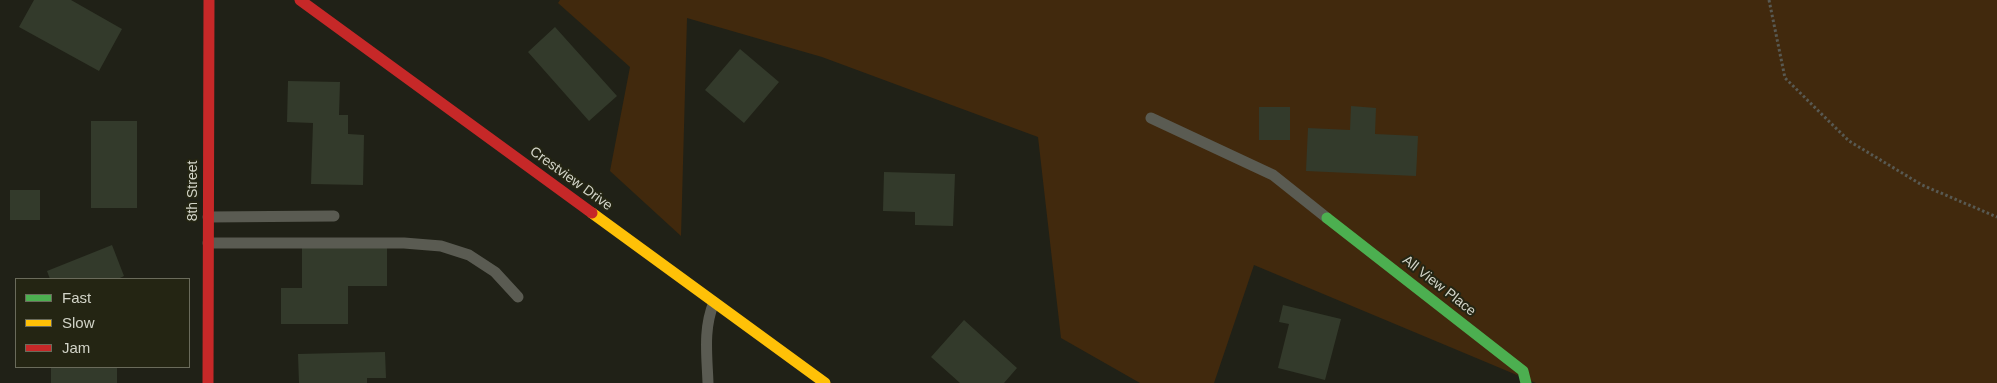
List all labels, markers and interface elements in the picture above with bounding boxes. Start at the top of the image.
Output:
street label: Crestview Drive [526,143,616,215]
street label: 8th Street [185,161,201,221]
street label: All View Place [1399,252,1479,320]
legend [15,278,190,368]
text: Fast [62,289,91,306]
text: Slow [62,314,95,331]
text: Jam [62,339,90,356]

